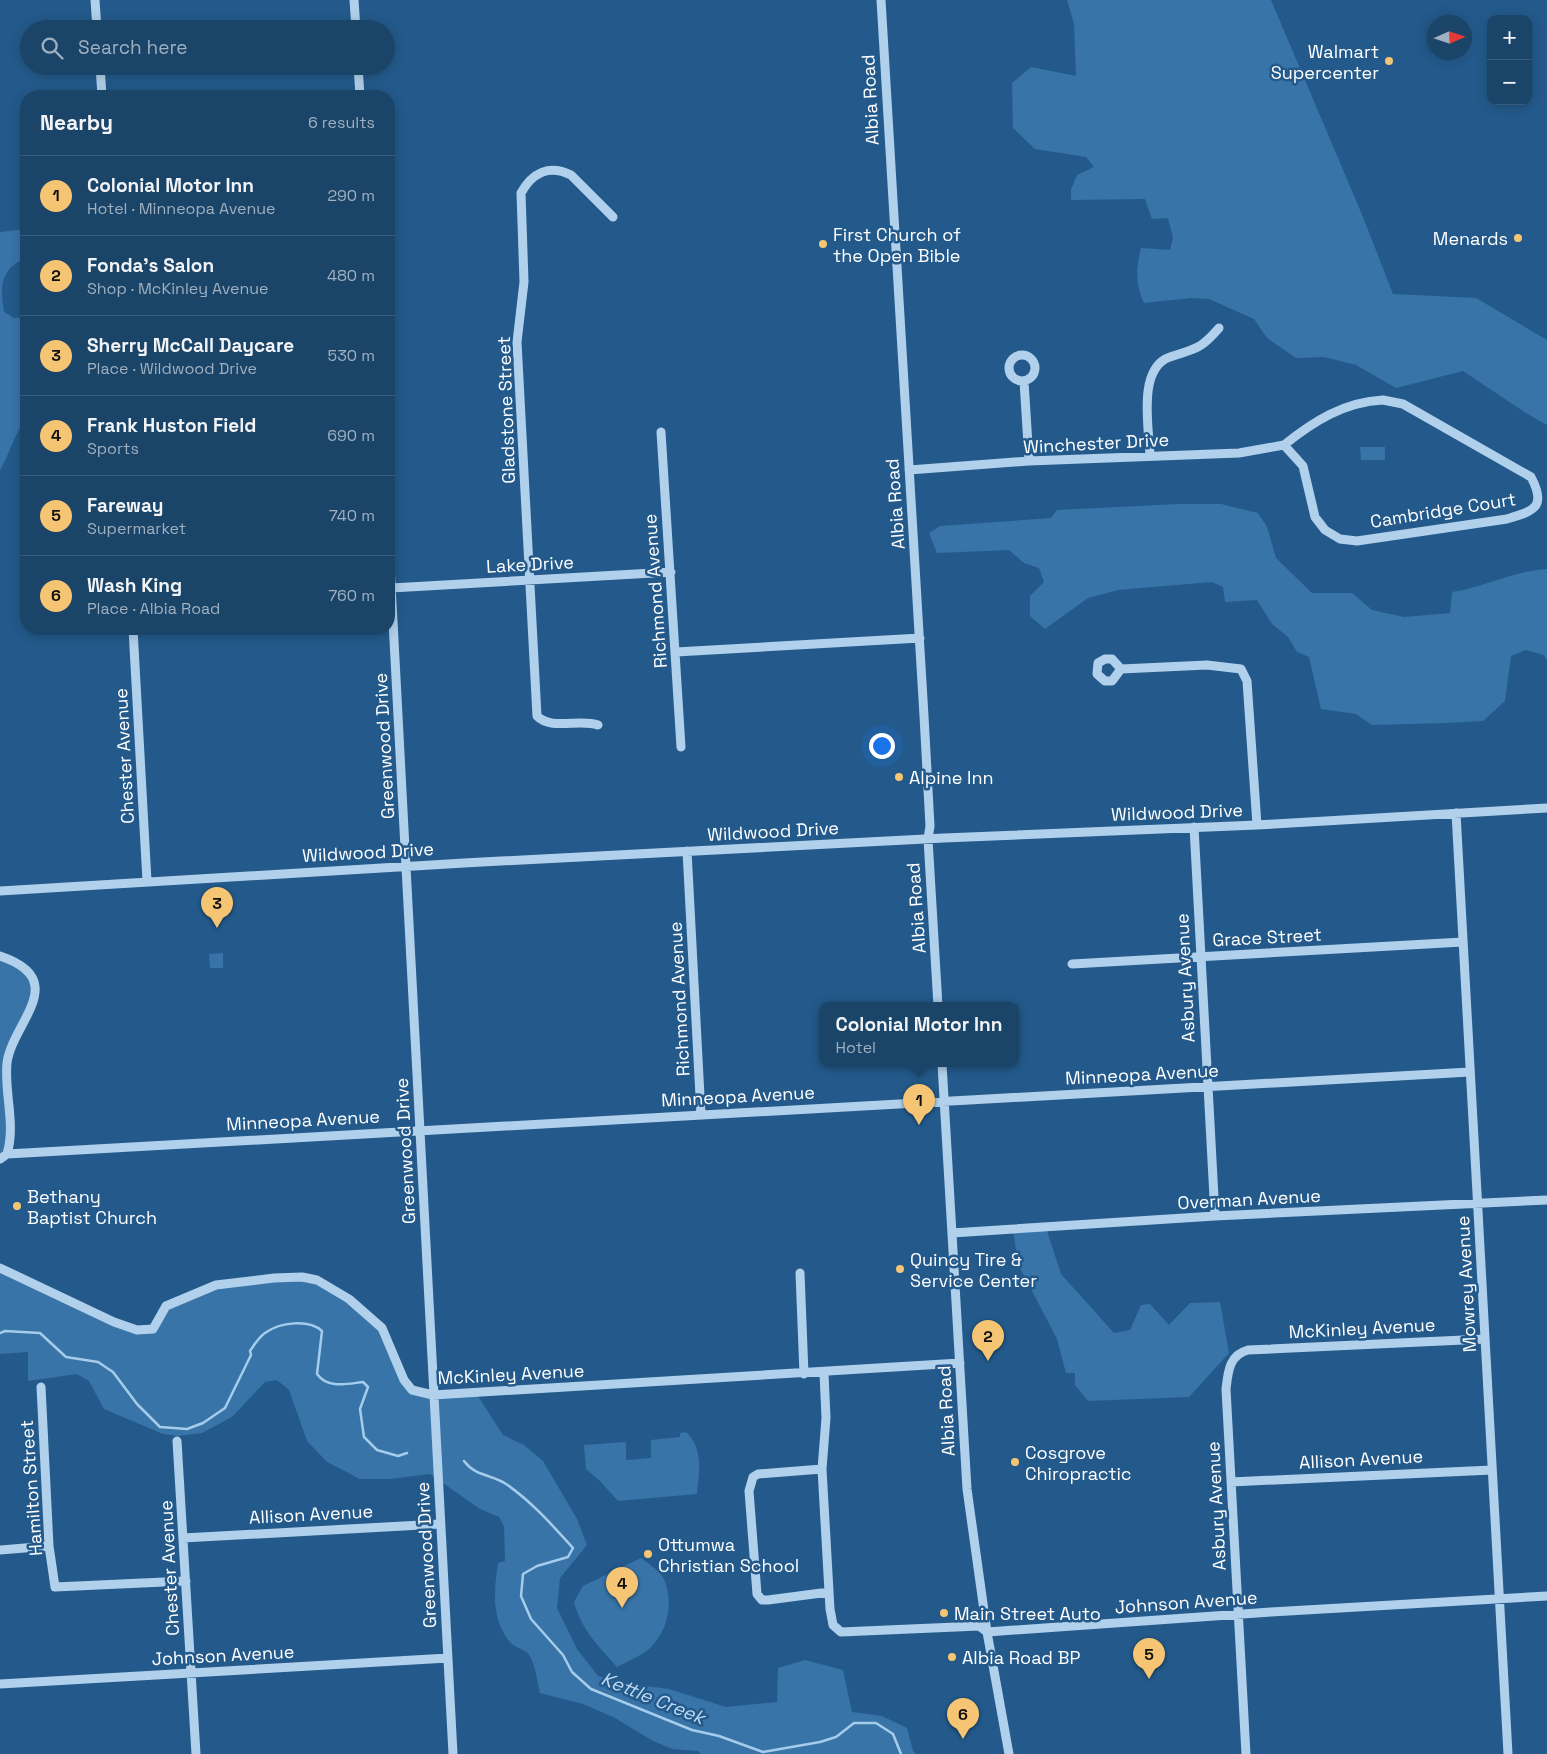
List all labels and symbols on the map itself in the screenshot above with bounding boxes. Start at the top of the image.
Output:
north arrow [1427,15,1472,60]
place label: Walmart Supercenter [1271,40,1379,84]
street label: Albia Road [856,54,884,146]
marker: Walmart Supercenter [1383,55,1395,67]
place label: First Church of the Open Bible [833,223,961,267]
place label: Menards [1433,227,1508,250]
marker: Menards [1512,232,1524,244]
marker: First Church of the Open Bible [817,238,829,250]
street label: Gladstone Street [492,336,520,484]
street label: Winchester Drive [1022,428,1170,458]
street label: Albia Road [880,458,910,550]
street label: Cambridge Court [1368,487,1518,533]
street label: Richmond Avenue [638,513,672,669]
street label: Lake Drive [486,550,574,578]
street label: Greenwood Drive [369,672,399,820]
street label: Chester Avenue [109,688,139,824]
your location [869,733,895,759]
place label: Alpine Inn [909,766,994,789]
marker: Alpine Inn [893,771,905,783]
street label: Wildwood Drive [1111,798,1243,826]
street label: Wildwood Drive [706,816,840,846]
street label: Wildwood Drive [301,837,435,867]
street label: Albia Road [901,862,931,954]
pin: 3 [201,887,233,928]
street label: Asbury Avenue [1170,913,1200,1043]
street label: Richmond Avenue [663,921,695,1077]
street label: Grace Street [1212,923,1322,951]
street label: Minneopa Avenue [1065,1058,1219,1090]
street label: Greenwood Drive [390,1077,420,1225]
street label: Minneopa Avenue [661,1080,815,1112]
pin: 1 [903,1084,935,1125]
street label: Minneopa Avenue [226,1104,380,1136]
street label: Overman Avenue [1177,1184,1321,1214]
place label: Bethany Baptist Church [27,1185,157,1229]
marker: Bethany Baptist Church [11,1200,23,1212]
street label: Mowrey Avenue [1451,1215,1481,1353]
place label: Quincy Tire & Service Center [910,1248,1037,1292]
marker: Quincy Tire & Service Center [894,1263,906,1275]
street label: McKinley Avenue [1288,1313,1436,1343]
pin: 2 [972,1320,1004,1361]
street label: McKinley Avenue [437,1359,585,1389]
street label: Albia Road [932,1365,960,1457]
street label: Hamilton Street [15,1419,47,1557]
place label: Cosgrove Chiropractic [1025,1441,1132,1485]
street label: Asbury Avenue [1201,1441,1231,1571]
street label: Allison Avenue [1298,1444,1424,1474]
marker: Cosgrove Chiropractic [1009,1456,1021,1468]
street label: Greenwood Drive [411,1481,441,1629]
street label: Allison Avenue [248,1499,374,1529]
street label: Chester Avenue [154,1500,184,1636]
place label: Ottumwa Christian School [658,1533,799,1577]
marker: Ottumwa Christian School [642,1548,654,1560]
pin: 4 [606,1567,638,1608]
street label: Johnson Avenue [1114,1586,1258,1618]
place label: Main Street Auto [954,1602,1101,1625]
marker: Main Street Auto [938,1607,950,1619]
pin: 5 [1133,1638,1165,1679]
street label: Johnson Avenue [151,1640,295,1670]
place label: Albia Road BP [962,1646,1080,1669]
marker: Albia Road BP [946,1651,958,1663]
water label: Kettle Creek [597,1666,711,1731]
pin: 6 [947,1698,979,1739]

